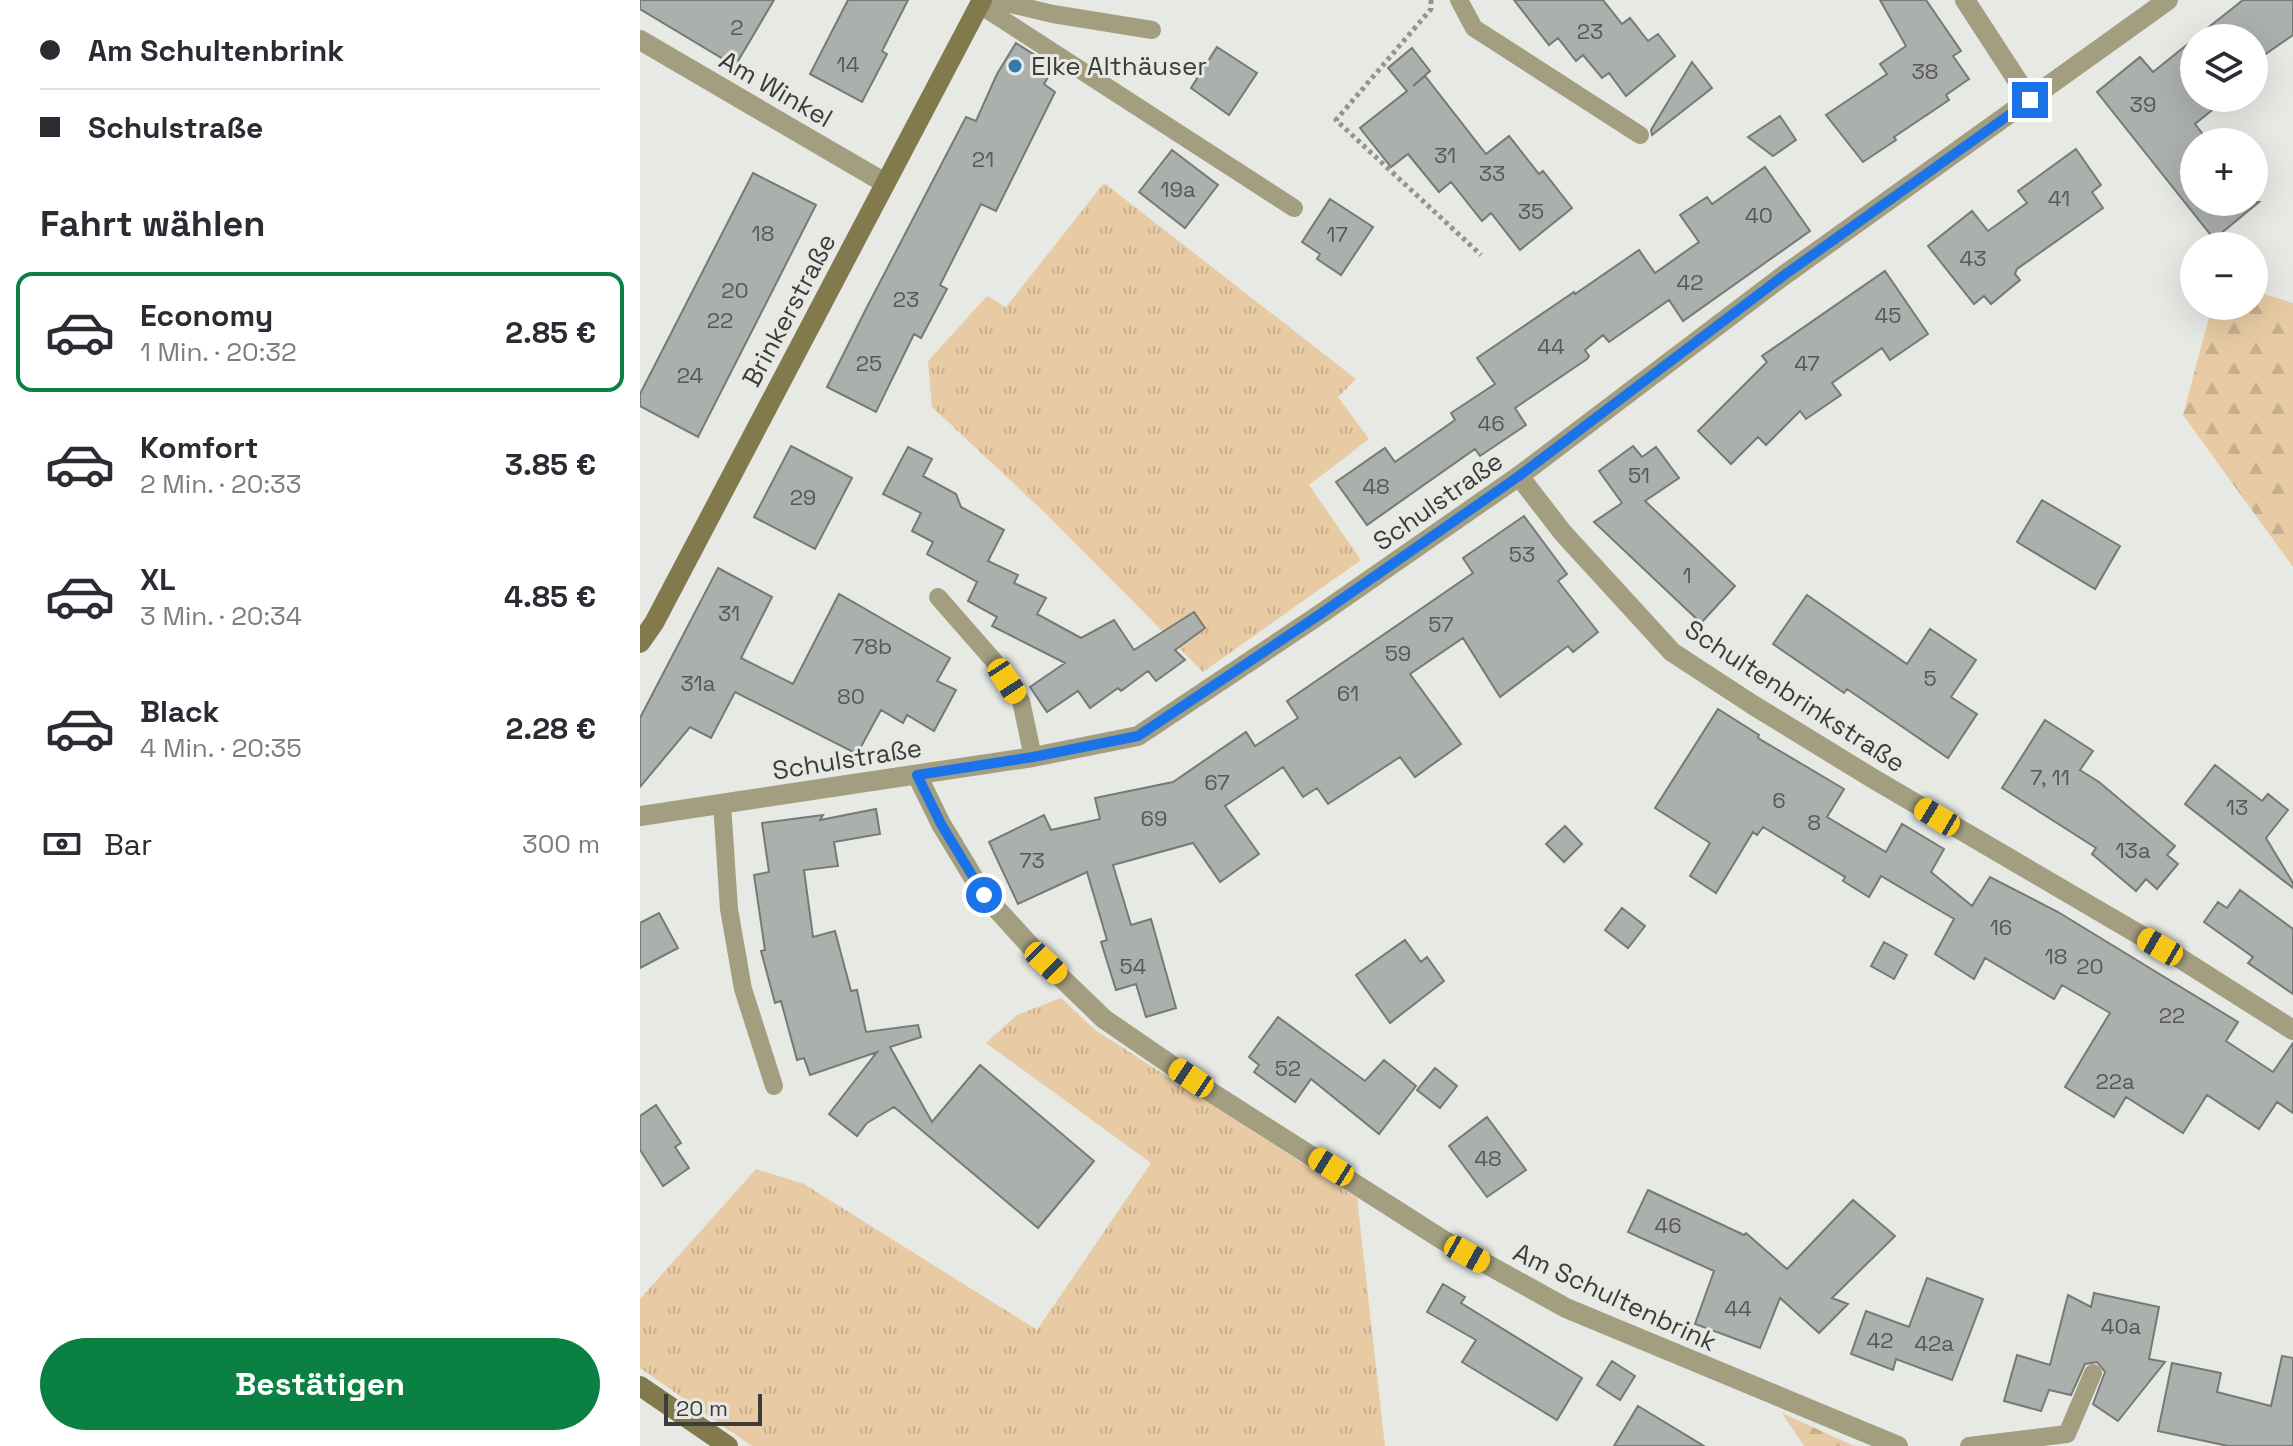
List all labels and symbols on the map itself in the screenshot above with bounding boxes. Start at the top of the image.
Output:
house number: 2 [730,13,744,41]
house number: 23 [1577,17,1603,45]
street label: Am Winkel [713,43,839,135]
place label: Elke Althäuser [1031,49,1207,83]
house number: 14 [837,50,860,78]
marker: Elke Althäuser [1006,57,1024,75]
house number: 38 [1912,57,1939,85]
route end [2012,82,2048,118]
house number: 39 [2130,90,2156,118]
house number: 31 [1434,141,1456,169]
house number: 21 [972,145,994,173]
house number: 33 [1479,159,1505,187]
house number: 19a [1160,175,1196,203]
house number: 41 [2048,184,2070,212]
house number: 35 [1518,197,1544,225]
house number: 40 [1745,201,1773,229]
house number: 18 [752,219,774,247]
house number: 17 [1326,220,1348,248]
street label: Brinkerstraße [734,227,844,393]
house number: 43 [1959,244,1987,272]
house number: 42 [1676,268,1704,296]
house number: 20 [721,276,749,304]
house number: 23 [893,285,919,313]
house number: 45 [1875,301,1901,329]
house number: 22 [707,306,733,334]
house number: 44 [1537,332,1565,360]
house number: 25 [856,349,882,377]
house number: 47 [1794,349,1820,377]
house number: 24 [677,361,703,389]
house number: 46 [1477,409,1505,437]
street label: Schulstraße [1366,444,1510,558]
house number: 51 [1628,461,1650,489]
house number: 48 [1362,472,1390,500]
house number: 29 [790,483,816,511]
house number: 53 [1509,540,1535,568]
house number: 1 [1682,561,1692,589]
house number: 31 [718,599,740,627]
house number: 57 [1428,610,1454,638]
street label: Schultenbrinkstraße [1678,612,1912,780]
house number: 78b [852,632,892,660]
house number: 59 [1385,639,1411,667]
car [984,654,1030,708]
house number: 5 [1923,664,1937,692]
house number: 31a [681,669,716,697]
house number: 61 [1337,679,1359,707]
house number: 80 [837,682,865,710]
street label: Schulstraße [770,730,924,788]
house number: 7, 11 [2030,763,2070,791]
house number: 67 [1204,768,1230,796]
house number: 6 [1772,786,1786,814]
house number: 13 [2226,793,2248,821]
car [1910,794,1964,840]
house number: 69 [1141,804,1167,832]
house number: 8 [1807,808,1821,836]
house number: 13a [2115,836,2151,864]
house number: 73 [1019,846,1045,874]
route start [966,877,1002,913]
house number: 16 [1990,913,2012,941]
car [2133,925,2187,969]
car [1020,938,1072,988]
house number: 18 [2045,942,2067,970]
house number: 54 [1120,952,1147,980]
house number: 20 [2076,952,2104,980]
house number: 22 [2159,1001,2185,1029]
house number: 52 [1275,1054,1301,1082]
car [1164,1055,1218,1101]
house number: 22a [2095,1067,2135,1095]
car [1304,1144,1358,1190]
house number: 48 [1474,1144,1502,1172]
house number: 46 [1654,1211,1682,1239]
car [1440,1232,1494,1276]
street label: Am Schultenbrink [1508,1235,1722,1359]
house number: 44 [1724,1294,1752,1322]
house number: 40a [2101,1312,2142,1340]
house number: 42 [1866,1326,1894,1354]
house number: 42a [1914,1329,1954,1357]
scale bar [664,1390,762,1426]

